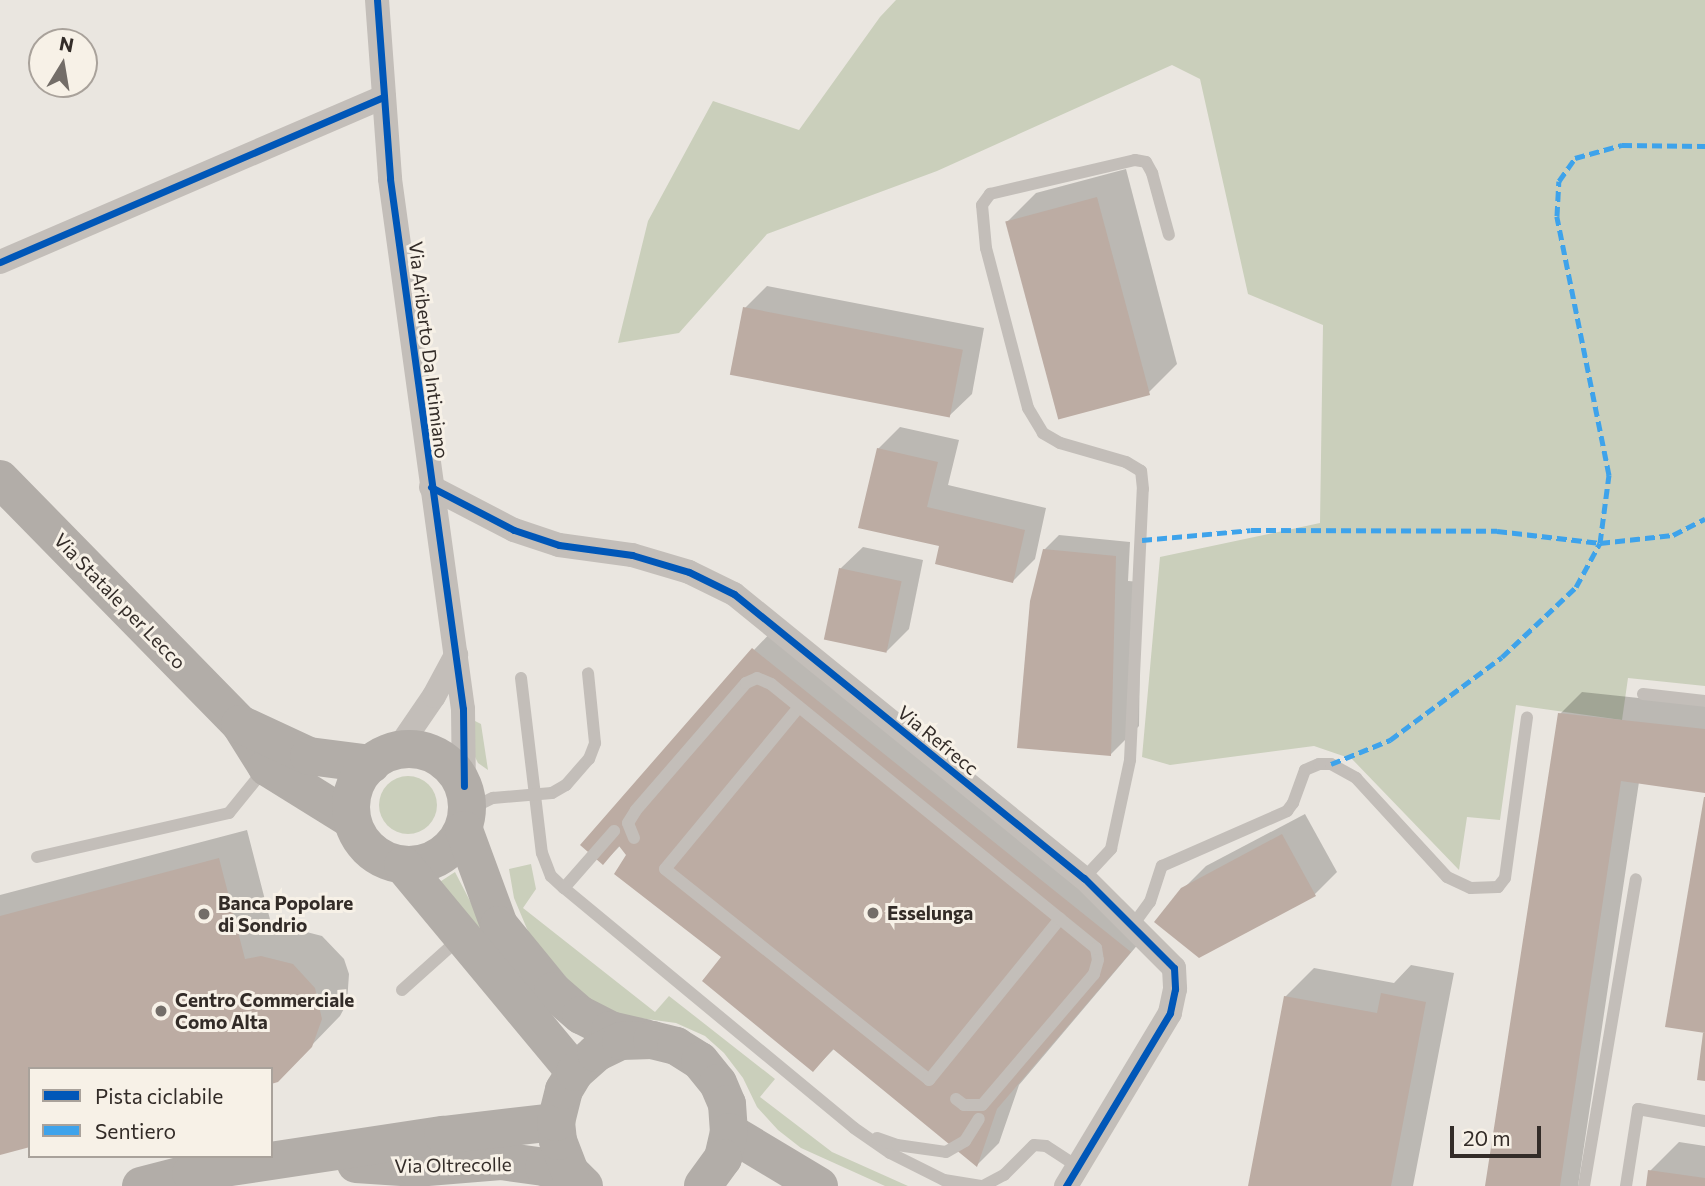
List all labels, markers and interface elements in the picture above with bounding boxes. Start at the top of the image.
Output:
north arrow [28,28,98,98]
text: N [58,31,76,57]
street label: Via Ariberto Da Intimiano [404,240,454,460]
street label: Via Statale per Lecco [49,528,191,674]
street label: Via Refrecc [893,701,983,779]
place label: Banca Popolare di Sondrio [218,892,353,936]
place label: Esselunga [887,902,973,924]
marker: Esselunga [865,905,881,921]
marker: Banca Popolare di Sondrio [196,906,212,922]
place label: Centro Commerciale Como Alta [175,989,354,1033]
marker: Centro Commerciale Como Alta [153,1003,169,1019]
legend [28,1067,273,1158]
text: Pista ciclabile [95,1083,223,1108]
scale bar [1453,1112,1544,1156]
text: Sentiero [95,1118,176,1143]
text: 20 m [1463,1125,1511,1150]
street label: Via Oltrecolle [394,1153,512,1177]

